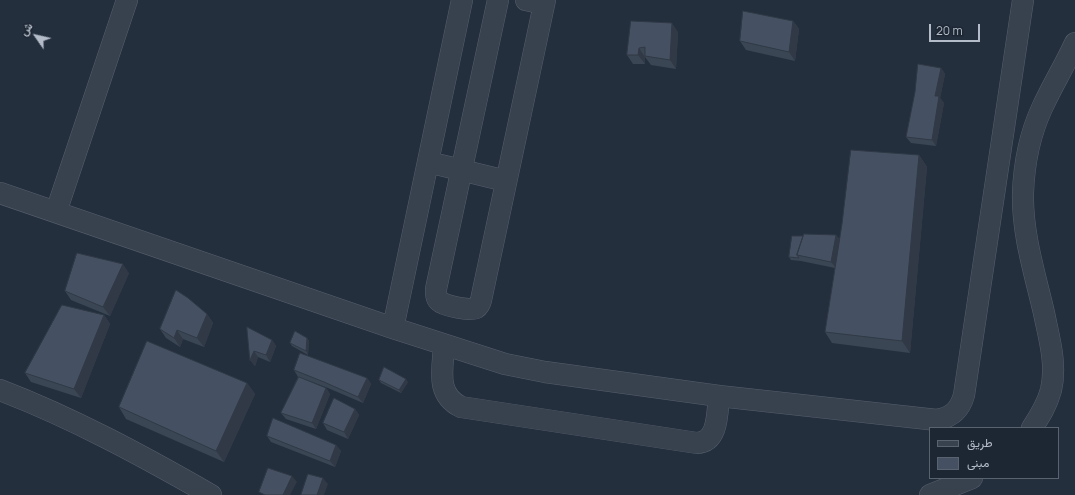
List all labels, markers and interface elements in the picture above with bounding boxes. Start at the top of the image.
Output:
north arrow [16,16,56,56]
scale bar [931,16,982,42]
text: ش [16,19,36,39]
text: 20 m [936,22,963,39]
legend [929,427,1059,479]
text: طريق [967,434,992,451]
text: مبنى [967,454,989,471]

